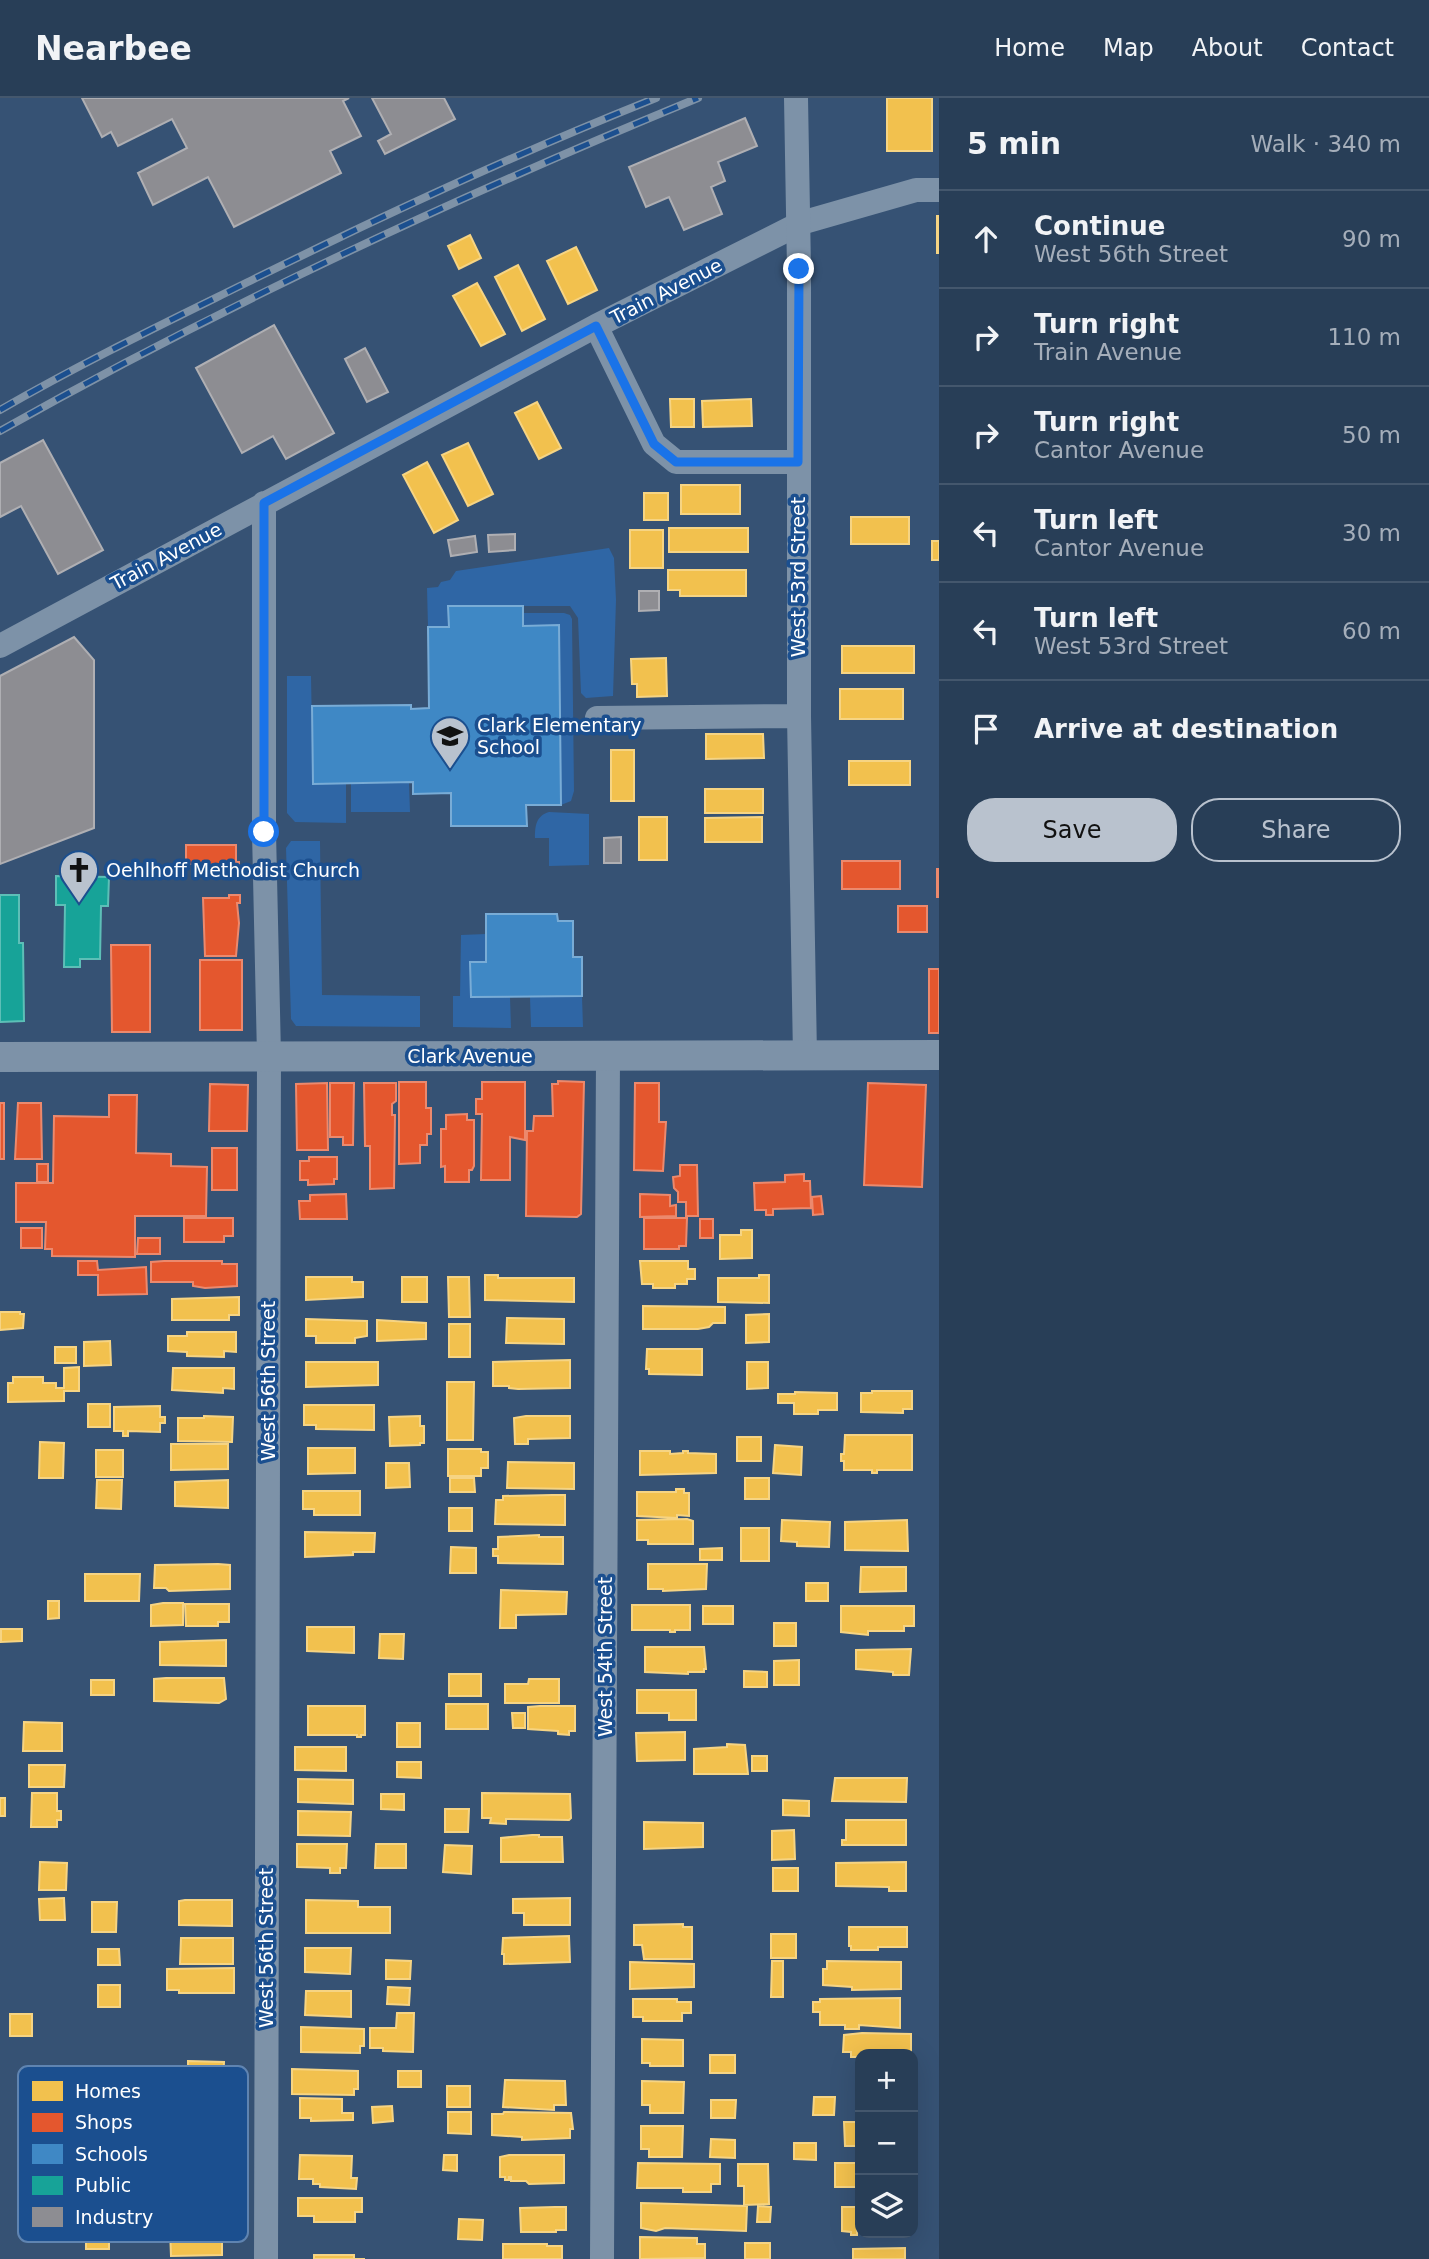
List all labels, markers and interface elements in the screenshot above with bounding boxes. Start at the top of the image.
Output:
text: Nearbee [35,29,192,68]
text: Home [994,34,1065,62]
text: Map [1103,34,1154,62]
text: About [1192,34,1263,62]
text: Contact [1301,34,1394,62]
text: 5 min [967,126,1061,161]
text: Walk · 340 m [1250,131,1401,157]
text: Continue [1034,211,1165,241]
icon: ahead [967,220,1005,258]
text: 90 m [1342,226,1401,252]
text: West 56th Street [1034,241,1228,267]
street label: Train Avenue [606,253,725,329]
route end [783,253,814,284]
text: Turn right [1034,309,1179,339]
icon: right [967,318,1005,356]
text: 110 m [1327,324,1401,350]
text: Train Avenue [1034,339,1182,365]
text: Turn right [1034,407,1179,437]
icon: right [967,416,1005,454]
text: 50 m [1342,422,1401,448]
text: Cantor Avenue [1034,437,1204,463]
street label: West 53rd Street [787,497,809,657]
text: Turn left [1034,505,1158,535]
icon: left [967,514,1005,552]
street label: Train Avenue [106,518,225,595]
text: 30 m [1342,520,1401,546]
text: Cantor Avenue [1034,535,1204,561]
text: Turn left [1034,603,1158,633]
icon: left [967,612,1005,650]
text: 60 m [1342,618,1401,644]
text: West 53rd Street [1034,633,1228,659]
icon: arrive [967,710,1005,748]
place label: Clark Elementary School [477,714,641,758]
text: Arrive at destination [1034,714,1338,744]
school or university icon: Clark Elementary School [429,715,471,770]
button: Save [967,798,1177,862]
button: Share [1191,798,1401,862]
route start [248,816,279,847]
church icon: Oehlhoff Methodist Church [58,849,100,904]
place label: Oehlhoff Methodist Church [106,859,360,881]
street label: Clark Avenue [407,1045,533,1067]
street label: West 56th Street [257,1301,279,1461]
street label: West 54th Street [594,1577,616,1737]
street label: West 56th Street [255,1868,277,2028]
map controls [855,2049,918,2238]
button: + [855,2049,918,2112]
legend [18,2066,248,2242]
text: Homes [75,2080,141,2102]
text: Shops [75,2111,133,2133]
button: − [855,2112,918,2175]
text: Schools [75,2143,148,2165]
text: Public [75,2174,131,2196]
button: layers [855,2175,918,2238]
text: Industry [75,2206,153,2228]

